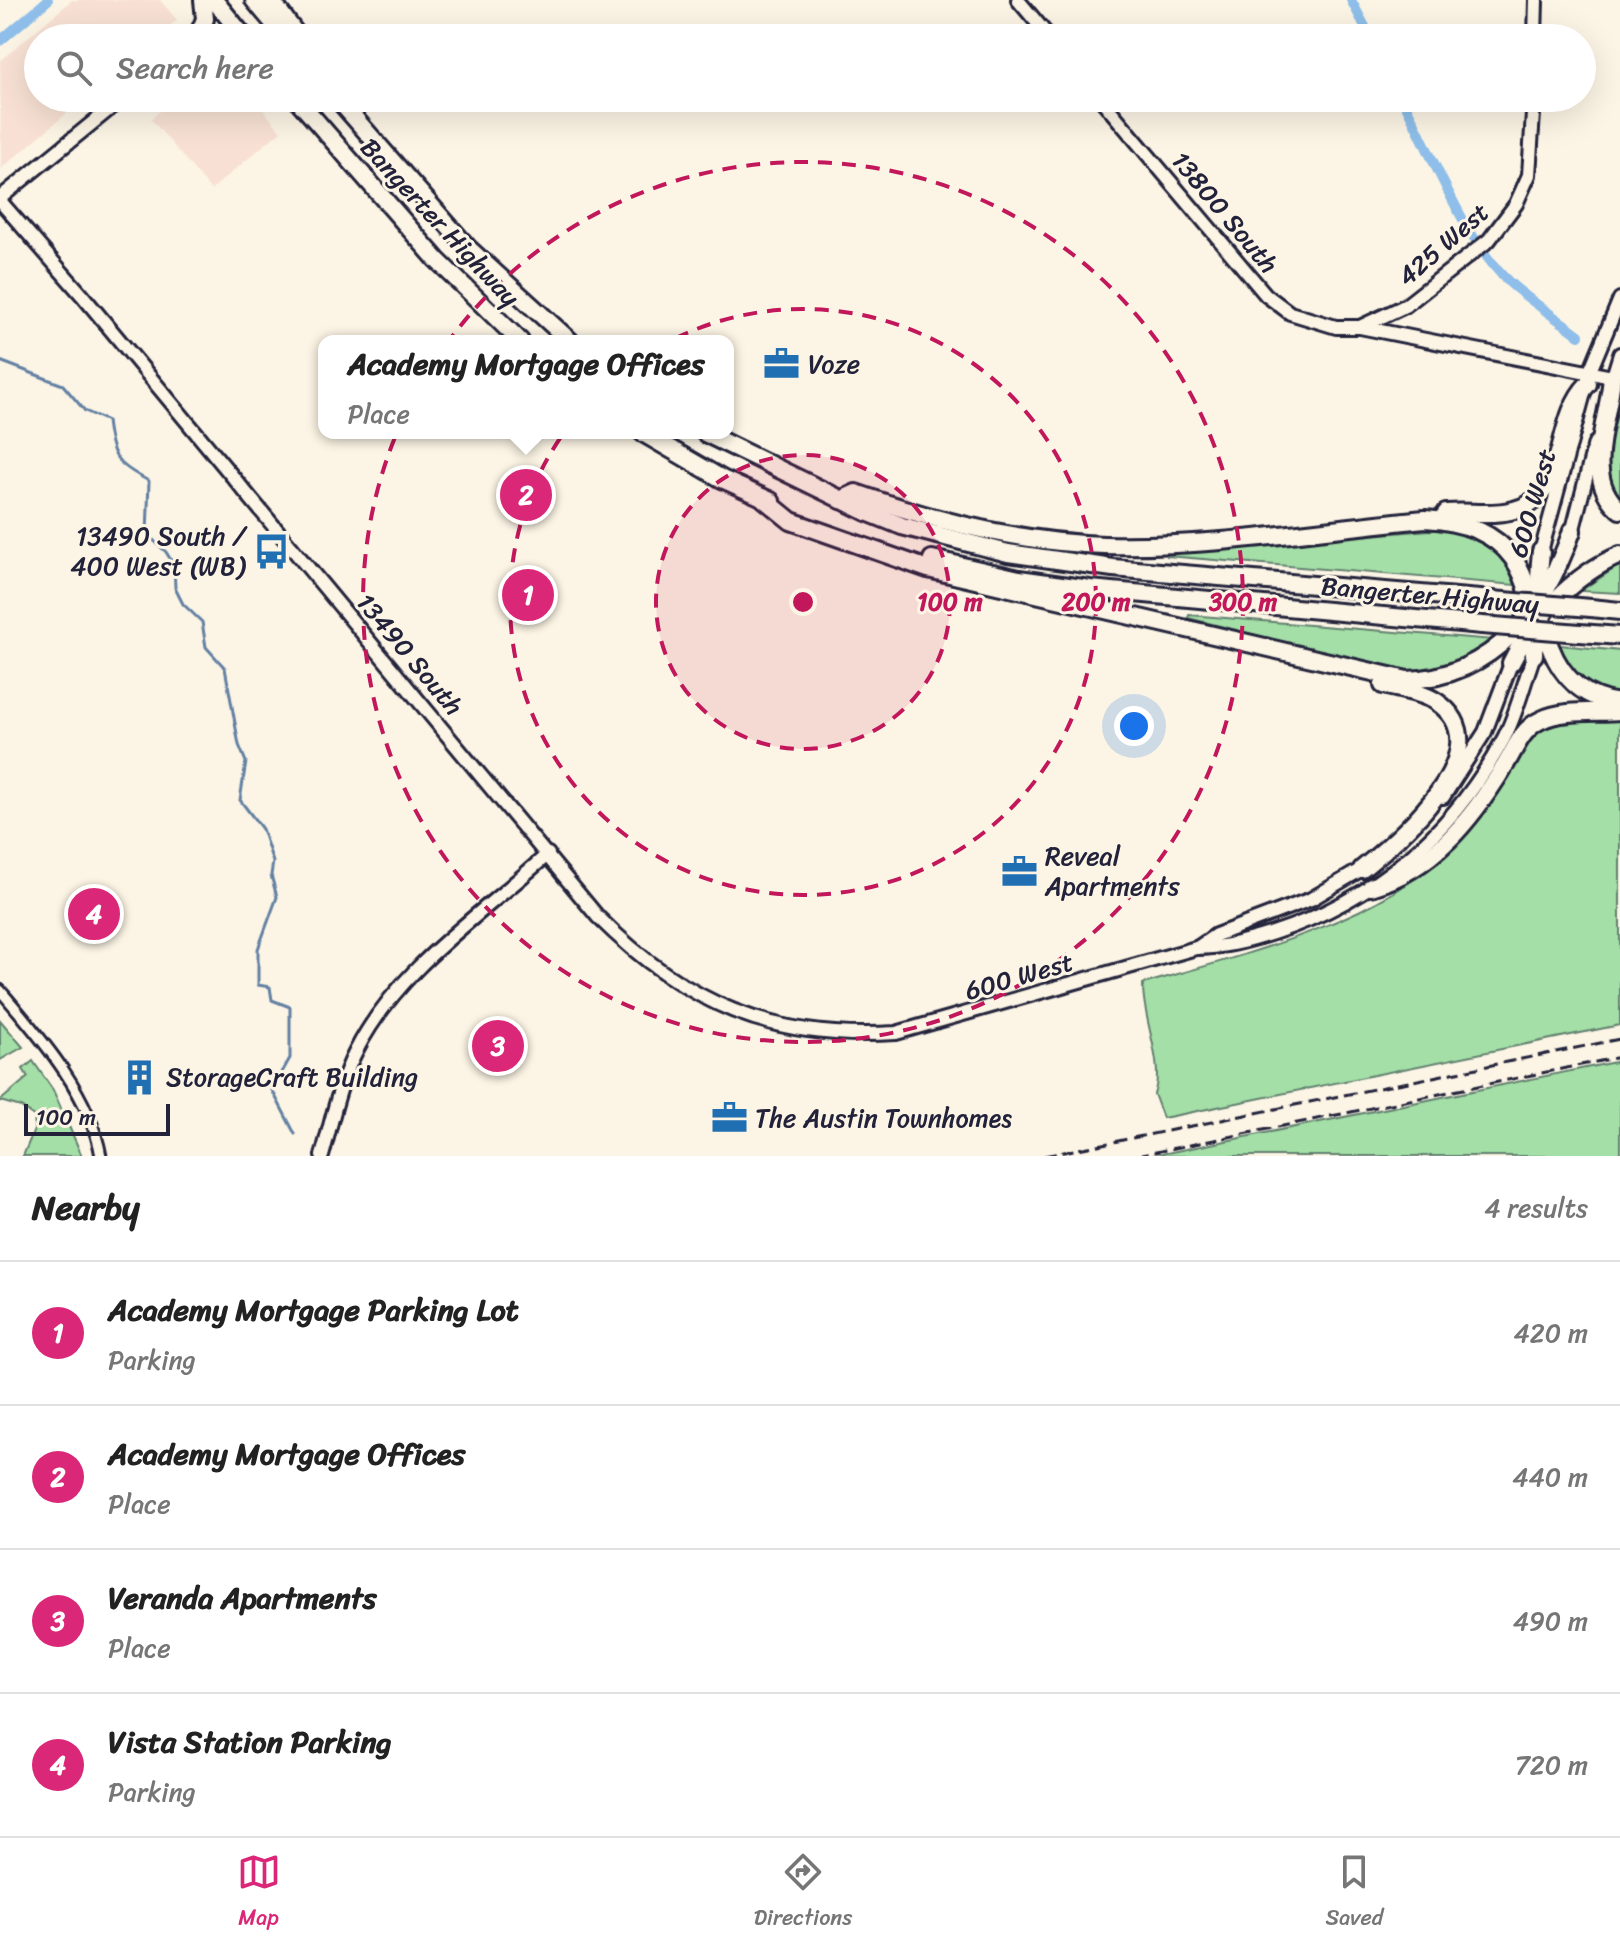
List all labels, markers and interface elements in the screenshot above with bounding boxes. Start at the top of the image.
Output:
search box [24,24,1596,112]
text: Search here [116,41,274,95]
icon: search [52,46,96,90]
street label: Bangerter Highway [349,126,532,318]
street label: 13800 South [1159,140,1291,284]
street label: 425 West [1386,190,1500,298]
popup [318,335,734,439]
text: Academy Mortgage Offices [347,337,705,391]
place label: Voze [808,341,860,387]
office icon: Voze [763,345,801,383]
text: Place [347,391,410,437]
street label: 600 West [1495,443,1569,563]
pin: 2 [500,465,552,525]
place label: 13490 South / 400 West (WB) [70,513,248,589]
bus stop icon: 13490 South / 400 West (WB) [252,532,290,570]
street label: Bangerter Highway [1319,563,1542,627]
pin: 1 [502,565,554,625]
text: 100 m [917,581,983,623]
text: 200 m [1061,581,1131,623]
text: 300 m [1208,581,1278,623]
street label: 13490 South [344,582,476,726]
centre of rings [789,588,817,616]
your location [1114,706,1154,746]
place label: Reveal Apartments [1044,833,1181,909]
office icon: Reveal Apartments [1000,852,1038,890]
pin: 4 [68,884,120,944]
street label: 600 West [959,939,1079,1013]
pin: 3 [472,1016,524,1076]
place label: StorageCraft Building [166,1054,418,1100]
building icon: StorageCraft Building [121,1058,159,1096]
place label: The Austin Townhomes [755,1095,1012,1141]
text: 100 m [36,1098,96,1137]
office icon: The Austin Townhomes [710,1099,748,1137]
scale bar [24,1100,170,1136]
text: Nearby [32,1178,140,1238]
text: 4 results [1484,1185,1588,1231]
text: Academy Mortgage Parking Lot [108,1283,519,1337]
text: 1 [52,1310,64,1356]
text: 420 m [1514,1310,1588,1356]
text: Parking [108,1337,196,1383]
text: Academy Mortgage Offices [108,1427,465,1481]
text: 2 [50,1454,66,1500]
text: 440 m [1512,1454,1588,1500]
text: Place [108,1481,171,1527]
text: Veranda Apartments [108,1571,377,1625]
text: 3 [51,1598,65,1644]
text: 490 m [1513,1598,1588,1644]
text: Place [108,1625,171,1671]
text: Vista Station Parking [108,1715,392,1769]
text: 4 [50,1742,66,1788]
text: 720 m [1515,1742,1588,1788]
text: Parking [108,1769,196,1815]
tab: Map [237,1850,281,1937]
tab: Directions [754,1850,852,1937]
tab: Saved [1325,1850,1383,1937]

